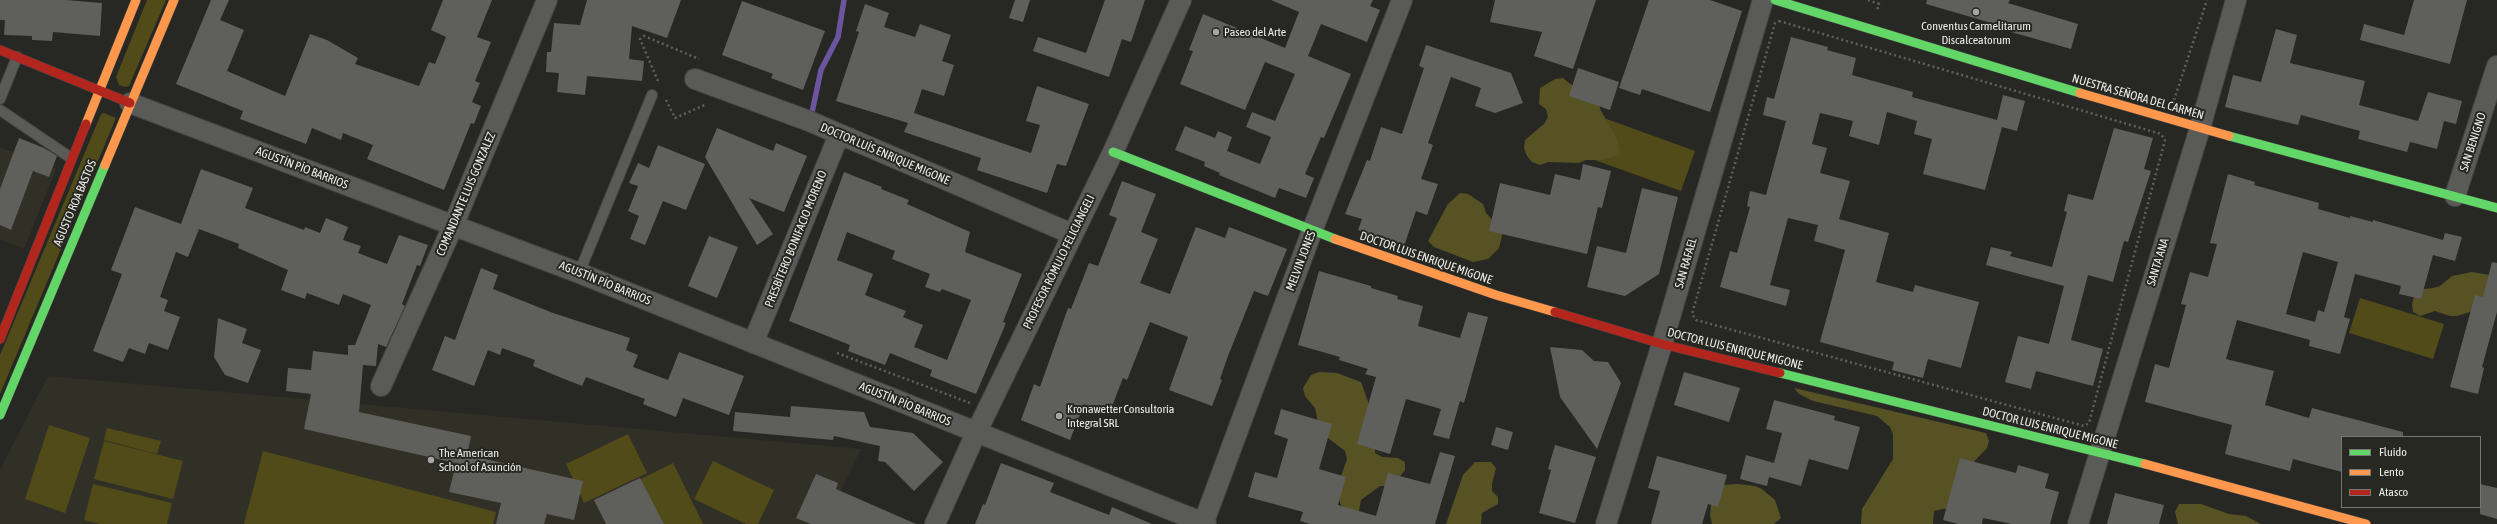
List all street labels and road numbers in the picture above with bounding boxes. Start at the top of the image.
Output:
street label: NUESTRA SEÑORA DEL CARMEN [2070,71,2206,123]
street label: SAN BENIGNO [2457,111,2489,173]
street label: DOCTOR LUÍS ENRIQUE MIGONE [818,120,952,188]
street label: COMANDANTE LUIS GONZALEZ [433,130,499,258]
street label: AGUSTÍN PÍO BARRIOS [254,144,350,192]
street label: AGUSTO ROA BASTOS [50,158,100,248]
street label: PRESBÍTERO BONIFACIO MORENO [762,168,830,310]
street label: PROFESOR RÓMULO FELICIANGELI [1020,192,1098,332]
street label: MELVIN JONES [1283,229,1319,293]
street label: DOCTOR LUIS ENRIQUE MIGONE [1358,229,1494,287]
street label: SAN RAFAEL [1672,236,1700,290]
street label: SANTA ANA [2144,236,2172,288]
street label: AGUSTÍN PÍO BARRIOS [557,258,653,308]
street label: DOCTOR LUIS ENRIQUE MIGONE [1666,325,1804,373]
street label: AGUSTÍN PÍO BARRIOS [857,379,953,429]
street label: DOCTOR LUIS ENRIQUE MIGONE [1981,404,2119,452]

